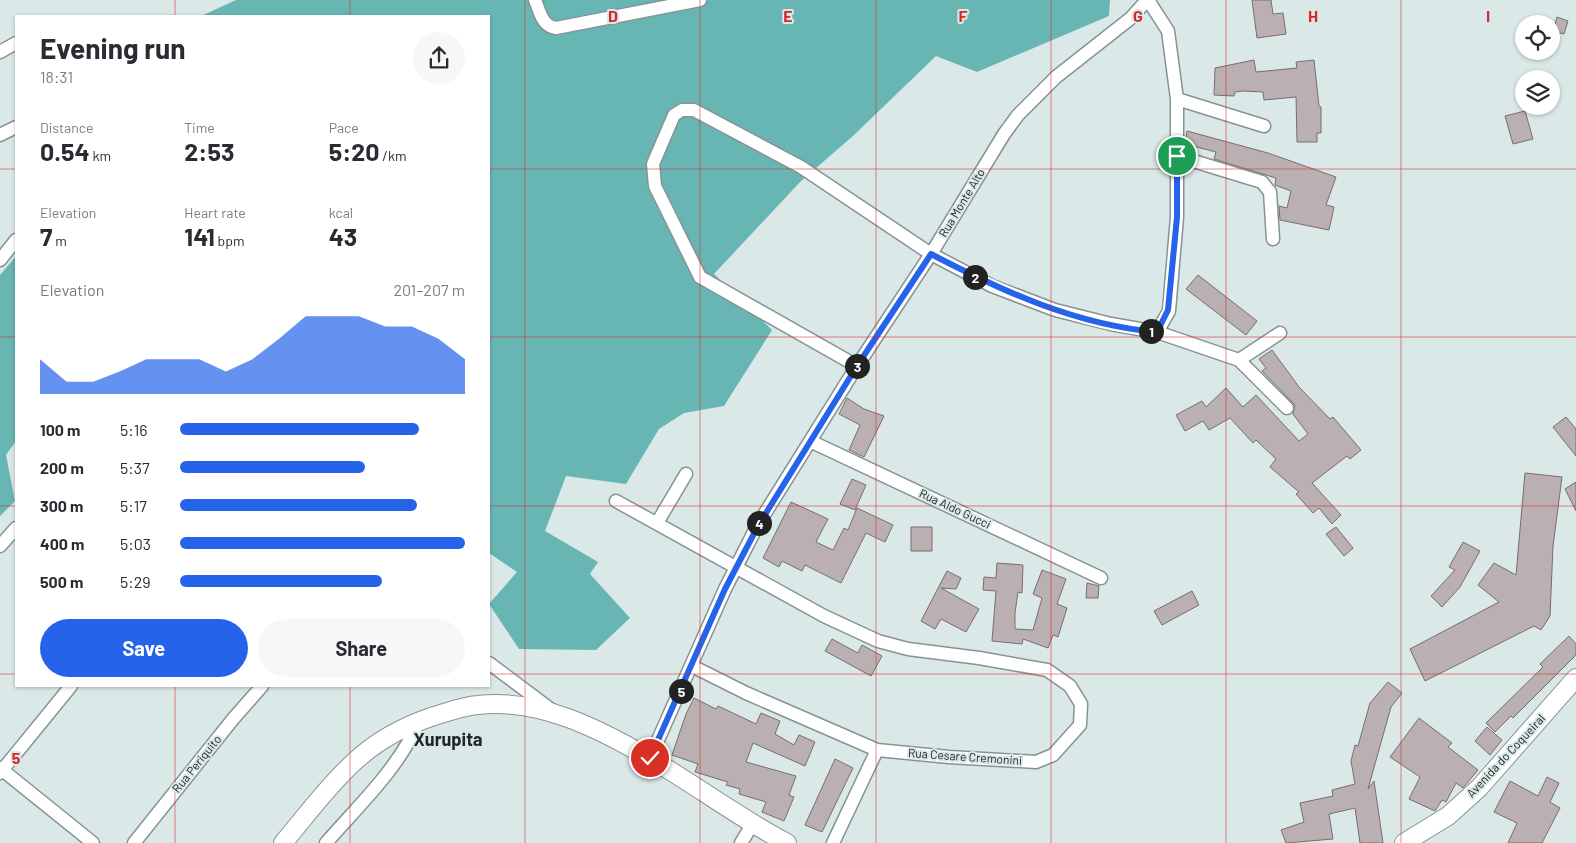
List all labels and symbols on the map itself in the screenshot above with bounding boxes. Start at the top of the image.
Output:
text: D [608,6,618,25]
text: E [783,6,793,25]
text: F [959,6,968,25]
text: G [1133,6,1143,25]
text: H [1308,6,1318,25]
text: I [1486,6,1490,25]
pin [1156,135,1198,177]
street label: Rua Monte Alto [935,166,987,239]
pin: 2 [962,264,988,290]
pin: 1 [1138,318,1164,344]
pin: 3 [844,354,870,378]
street label: Rua Aldo Gucci [918,485,993,531]
pin: 4 [746,510,772,536]
pin: 5 [668,678,694,704]
street label: Avenida do Coqueiral [1463,711,1547,800]
district label: Xurupita [413,728,483,750]
street label: Rua Periquito [169,732,224,795]
pin [629,737,671,779]
street label: Rua Cesare Cremonini [908,745,1023,767]
text: 5 [12,748,21,767]

